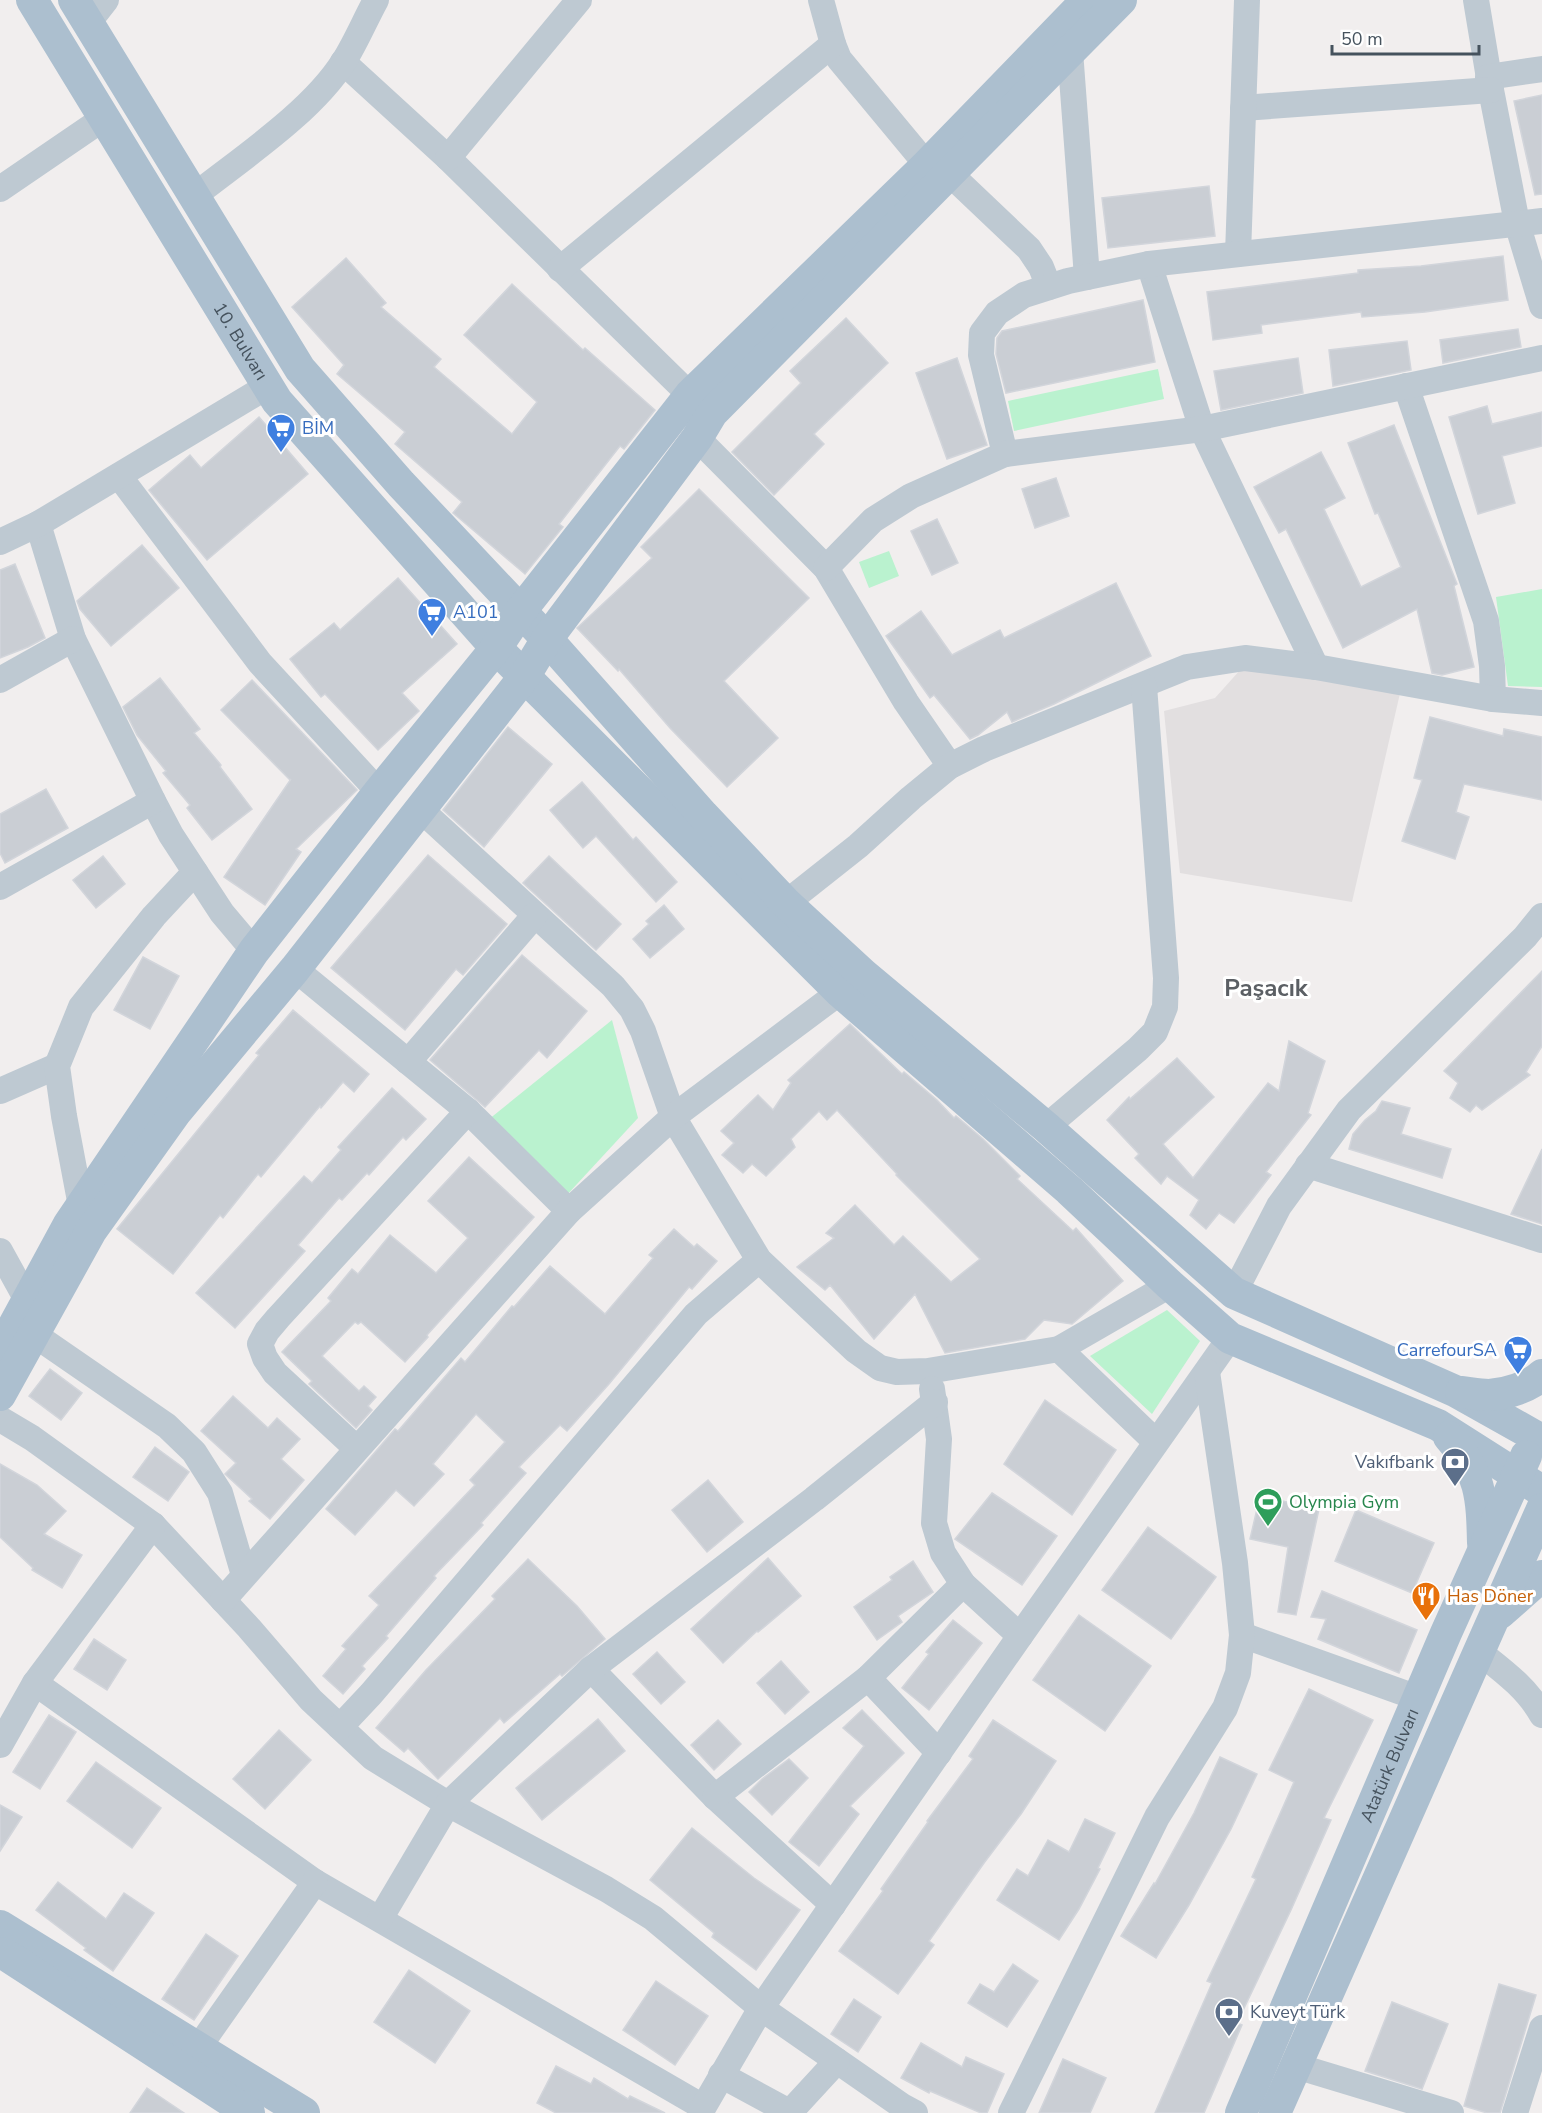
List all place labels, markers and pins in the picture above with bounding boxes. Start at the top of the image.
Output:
supermarket icon: BİM [265,412,297,454]
place label: BİM [302,416,334,440]
supermarket icon: A101 [416,596,448,638]
place label: A101 [453,600,499,624]
supermarket icon: CarrefourSA [1502,1334,1534,1376]
place label: CarrefourSA [1397,1338,1497,1362]
bank icon: Vakıfbank [1439,1446,1471,1488]
place label: Vakıfbank [1354,1450,1435,1474]
sports icon: Olympia Gym [1252,1486,1284,1528]
place label: Olympia Gym [1289,1490,1399,1514]
restaurant icon: Has Döner [1410,1580,1442,1622]
place label: Has Döner [1447,1584,1534,1608]
bank icon: Kuveyt Türk [1213,1996,1245,2038]
place label: Kuveyt Türk [1250,2000,1346,2024]

